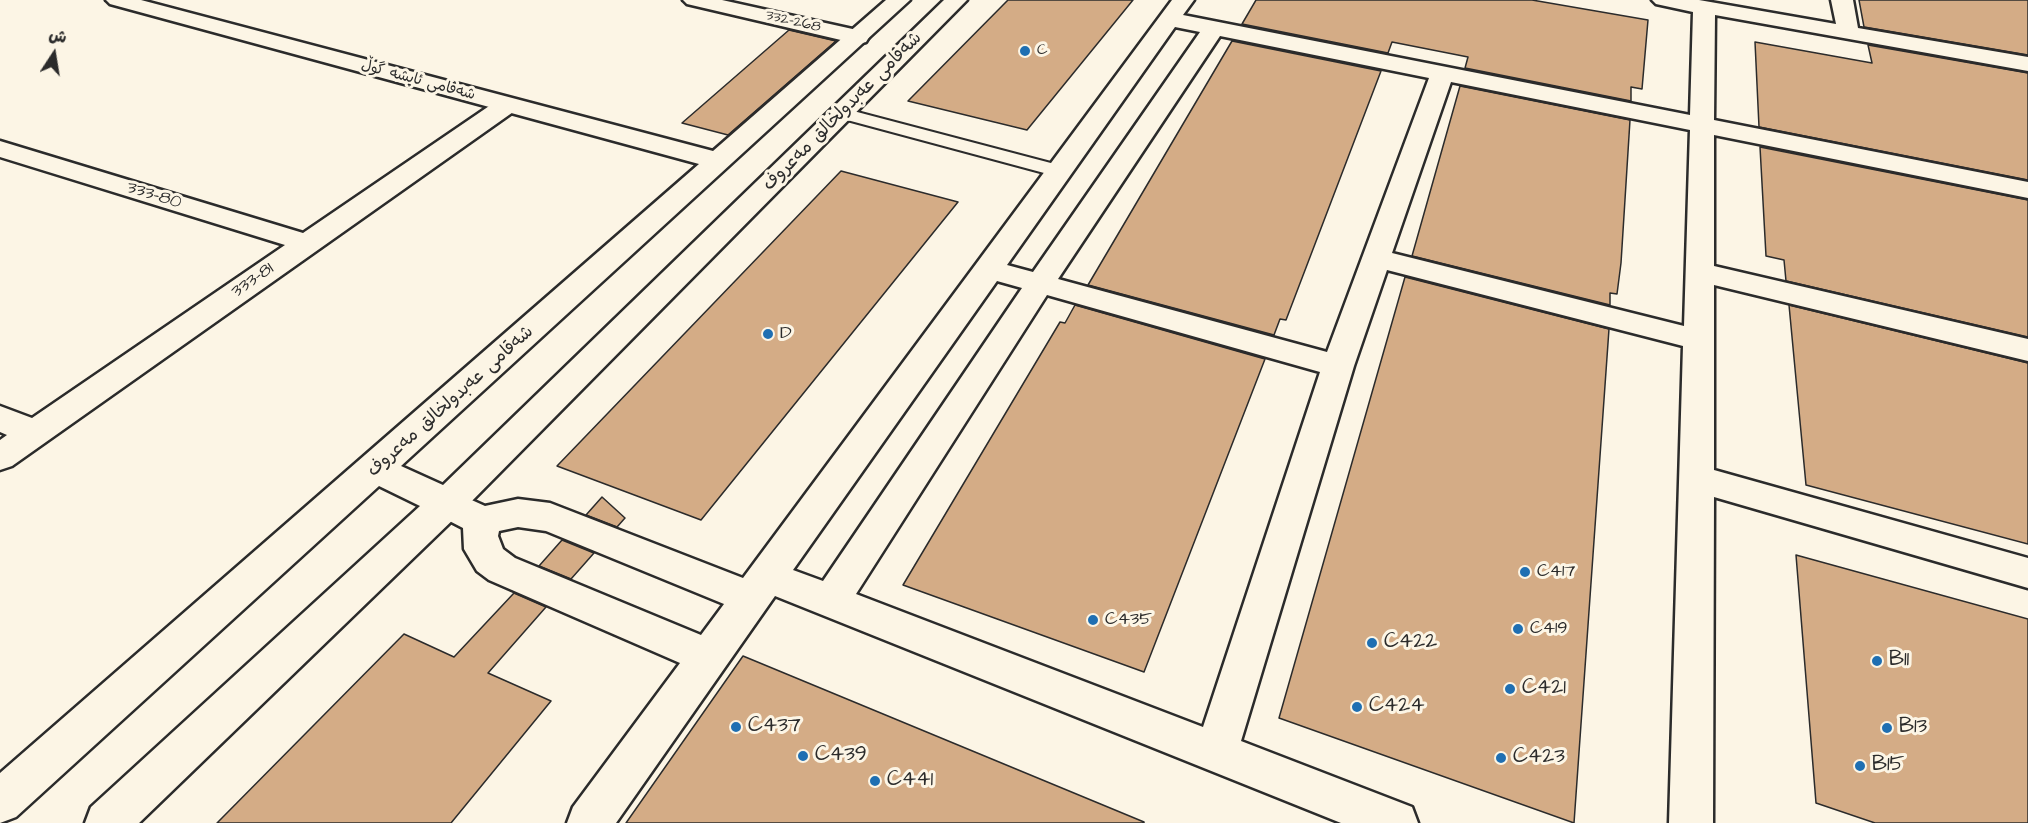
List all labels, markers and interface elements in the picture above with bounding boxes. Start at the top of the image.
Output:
street label: 332-268 [764,7,822,37]
north arrow [24,24,84,84]
text: ش [47,24,69,49]
street label: شەقامی عەبدولخالق مەعروف [759,28,927,196]
place label: C [1037,42,1048,60]
marker: C [1018,44,1032,58]
street label: شەقامی ئایشە گوڵ [359,57,477,105]
street label: 333-80 [124,177,184,215]
street label: 333-81 [228,259,278,303]
street label: شەقامی عەبدولخالق مەعروف [364,322,538,482]
place label: D [780,323,792,345]
marker: D [761,327,775,341]
place label: C417 [1537,561,1575,583]
marker: C417 [1518,565,1532,579]
place label: C435 [1105,609,1152,631]
marker: C435 [1086,613,1100,627]
place label: C419 [1530,618,1568,640]
marker: C419 [1511,622,1525,636]
place label: C422 [1384,630,1437,656]
marker: C422 [1365,636,1379,650]
place label: B11 [1889,648,1909,674]
marker: B11 [1870,654,1884,668]
place label: C421 [1522,676,1566,702]
marker: C421 [1503,682,1517,696]
place label: C424 [1369,694,1424,720]
marker: C424 [1350,700,1364,714]
place label: C437 [748,714,801,740]
place label: B13 [1899,715,1927,741]
marker: C437 [729,720,743,734]
marker: B13 [1880,721,1894,735]
place label: C439 [815,743,867,769]
place label: C423 [1513,745,1565,771]
marker: C439 [796,749,810,763]
marker: C423 [1494,751,1508,765]
place label: B15 [1872,753,1904,779]
marker: B15 [1853,759,1867,773]
place label: C441 [887,768,933,794]
marker: C441 [868,774,882,788]

